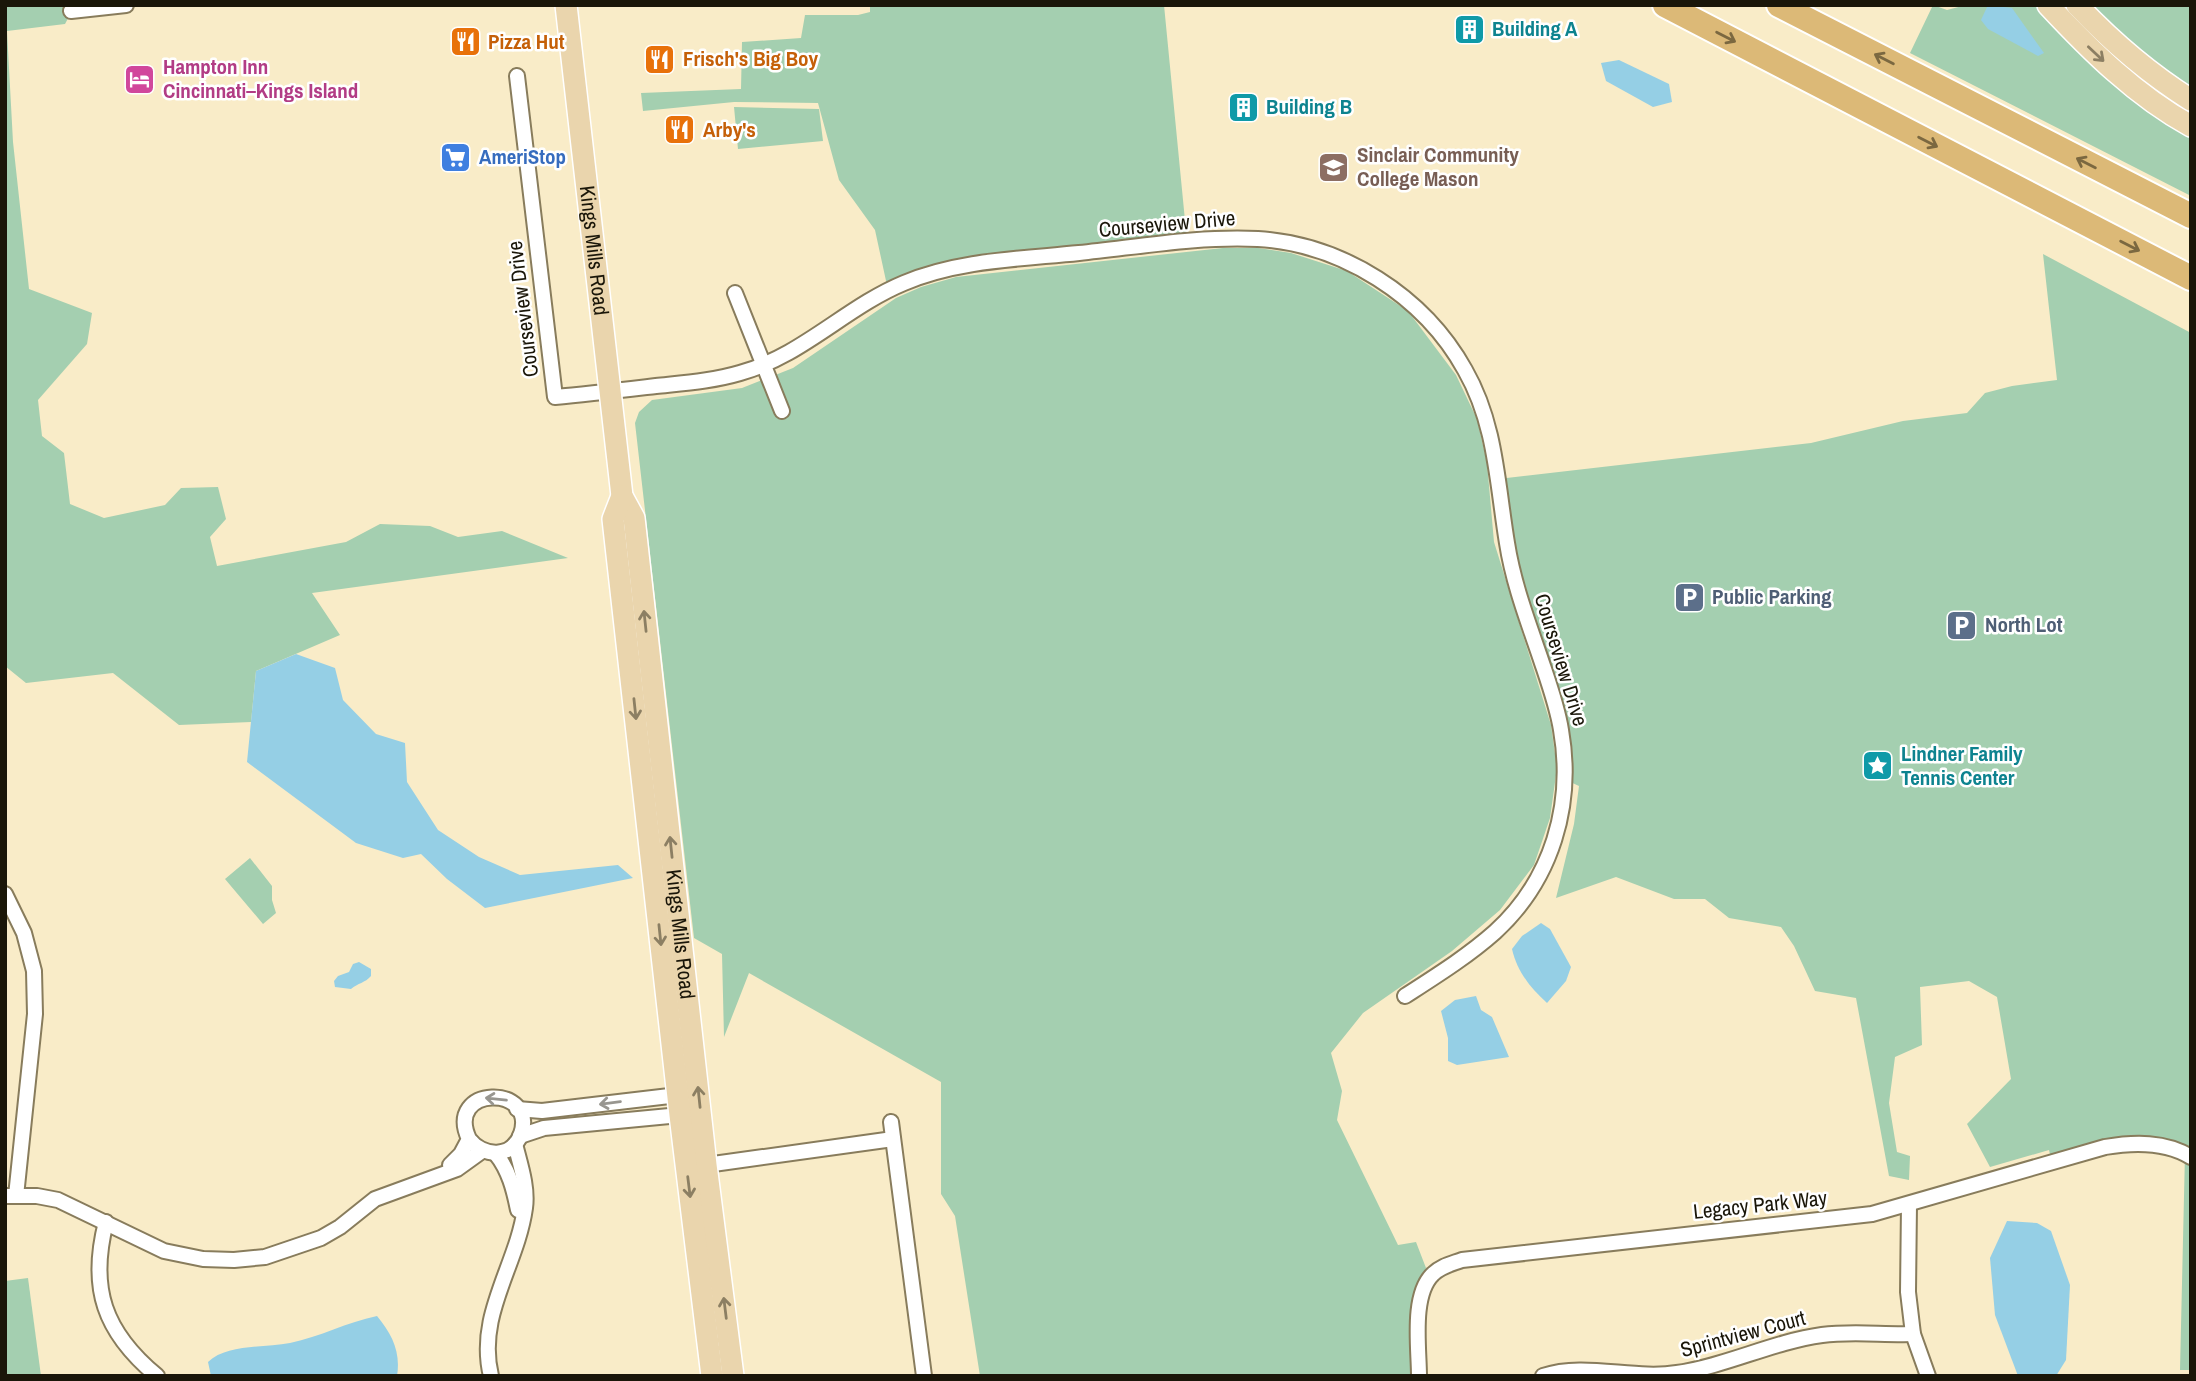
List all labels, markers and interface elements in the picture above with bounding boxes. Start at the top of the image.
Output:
building icon: Building A [1452,12,1486,46]
place label: Building A [1492,14,1578,43]
restaurant icon: Pizza Hut [448,25,482,59]
place label: Pizza Hut [488,27,565,56]
one-way arrow [1715,30,1736,44]
restaurant icon: Frisch's Big Boy [643,42,677,76]
place label: Frisch's Big Boy [683,44,819,73]
one-way arrow [2087,45,2104,62]
place label: Hampton Inn Cincinnati–Kings Island [163,52,358,105]
one-way arrow [1874,52,1895,66]
hotel icon: Hampton Inn Cincinnati–Kings Island [123,62,157,96]
building icon: Building B [1226,90,1260,124]
place label: Building B [1266,92,1352,121]
restaurant icon: Arby's [663,113,697,147]
place label: Arby's [703,115,756,144]
one-way arrow [1917,135,1938,149]
supermarket icon: AmeriStop [439,140,473,174]
place label: Sinclair Community College Mason [1357,140,1519,193]
place label: AmeriStop [479,142,566,171]
school or university icon: Sinclair Community College Mason [1317,150,1351,184]
one-way arrow [2076,155,2097,169]
street label: Kings Mills Road [573,184,616,317]
street label: Courseview Drive [1098,203,1236,244]
street label: Courseview Drive [500,239,545,379]
one-way arrow [2119,240,2139,254]
parking icon: Public Parking [1672,580,1706,614]
place label: Public Parking [1712,582,1832,611]
street label: Courseview Drive [1528,590,1595,730]
parking icon: North Lot [1945,608,1979,642]
one-way arrow [639,610,652,632]
place label: North Lot [1985,610,2063,639]
one-way arrow [628,697,641,720]
place label: Lindner Family Tennis Center [1901,739,2023,792]
place icon: Lindner Family Tennis Center [1861,749,1895,783]
one-way arrow [664,836,677,859]
street label: Kings Mills Road [659,868,702,1000]
one-way arrow [653,923,666,946]
one-way arrow [692,1086,705,1109]
one-way arrow [485,1092,508,1105]
one-way arrow [599,1097,622,1110]
one-way arrow [682,1175,695,1198]
street label: Legacy Park Way [1692,1183,1829,1226]
one-way arrow [718,1297,731,1320]
street label: Sprintview Court [1677,1303,1809,1364]

